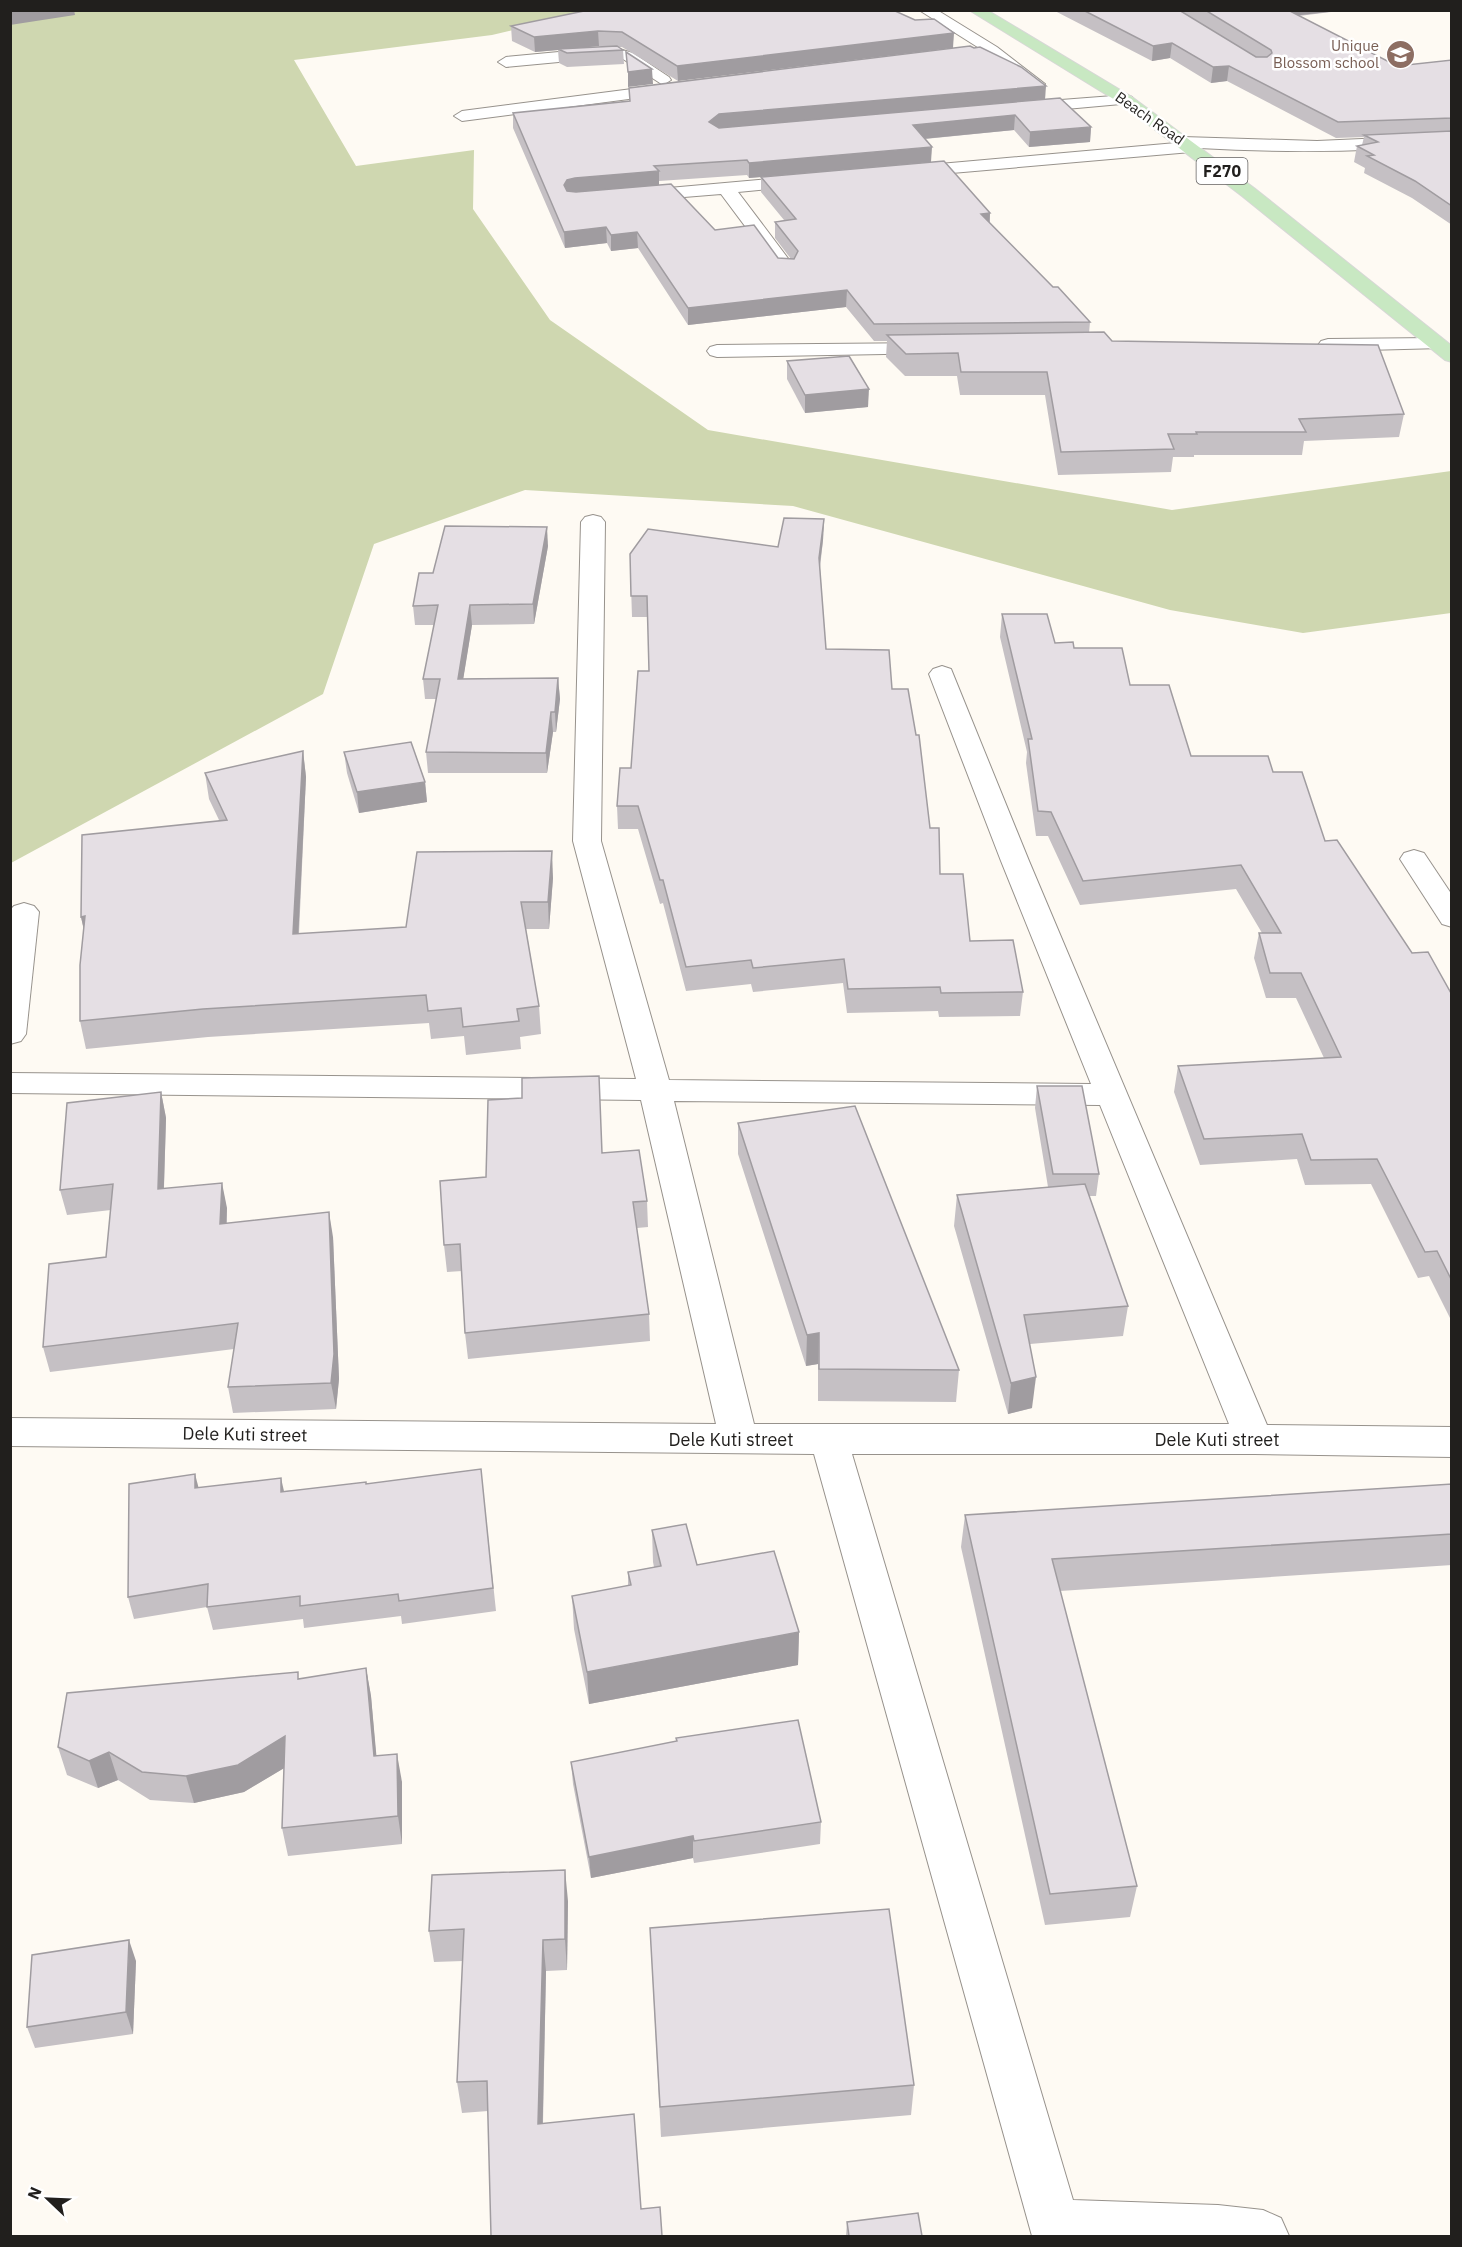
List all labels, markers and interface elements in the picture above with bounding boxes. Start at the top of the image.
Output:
place label: Unique Blossom school [1273,36,1379,72]
school or university icon: Unique Blossom school [1384,38,1416,70]
street label: Beach Road [1112,87,1188,149]
road number: F270 [1196,158,1248,184]
street label: Dele Kuti street [182,1421,308,1447]
street label: Dele Kuti street [668,1428,794,1451]
street label: Dele Kuti street [1154,1428,1280,1451]
north arrow [18,2169,78,2229]
text: N [23,2184,46,2202]

